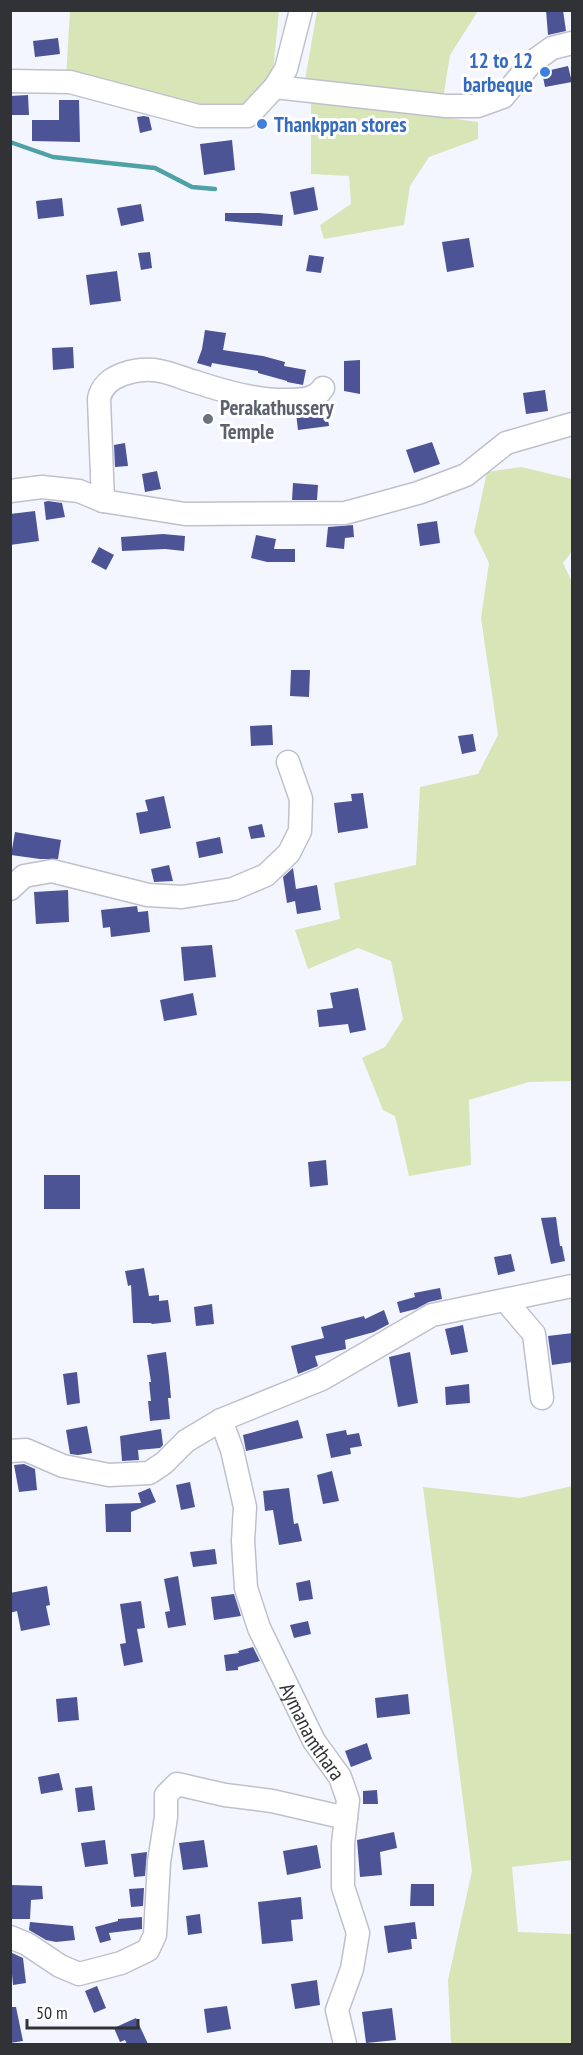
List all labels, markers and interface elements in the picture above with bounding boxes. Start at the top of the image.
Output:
place label: 12 to 12 barbeque [463,47,533,98]
marker: 12 to 12 barbeque [538,65,552,79]
place label: Thankppan stores [274,111,407,138]
marker: Thankppan stores [255,117,269,131]
place label: Perakathussery Temple [220,394,334,445]
marker: Perakathussery Temple [201,412,215,426]
street label: Aymanamthara [274,1678,351,1785]
scale bar [27,1992,138,2030]
text: 50 m [36,2001,68,2024]

